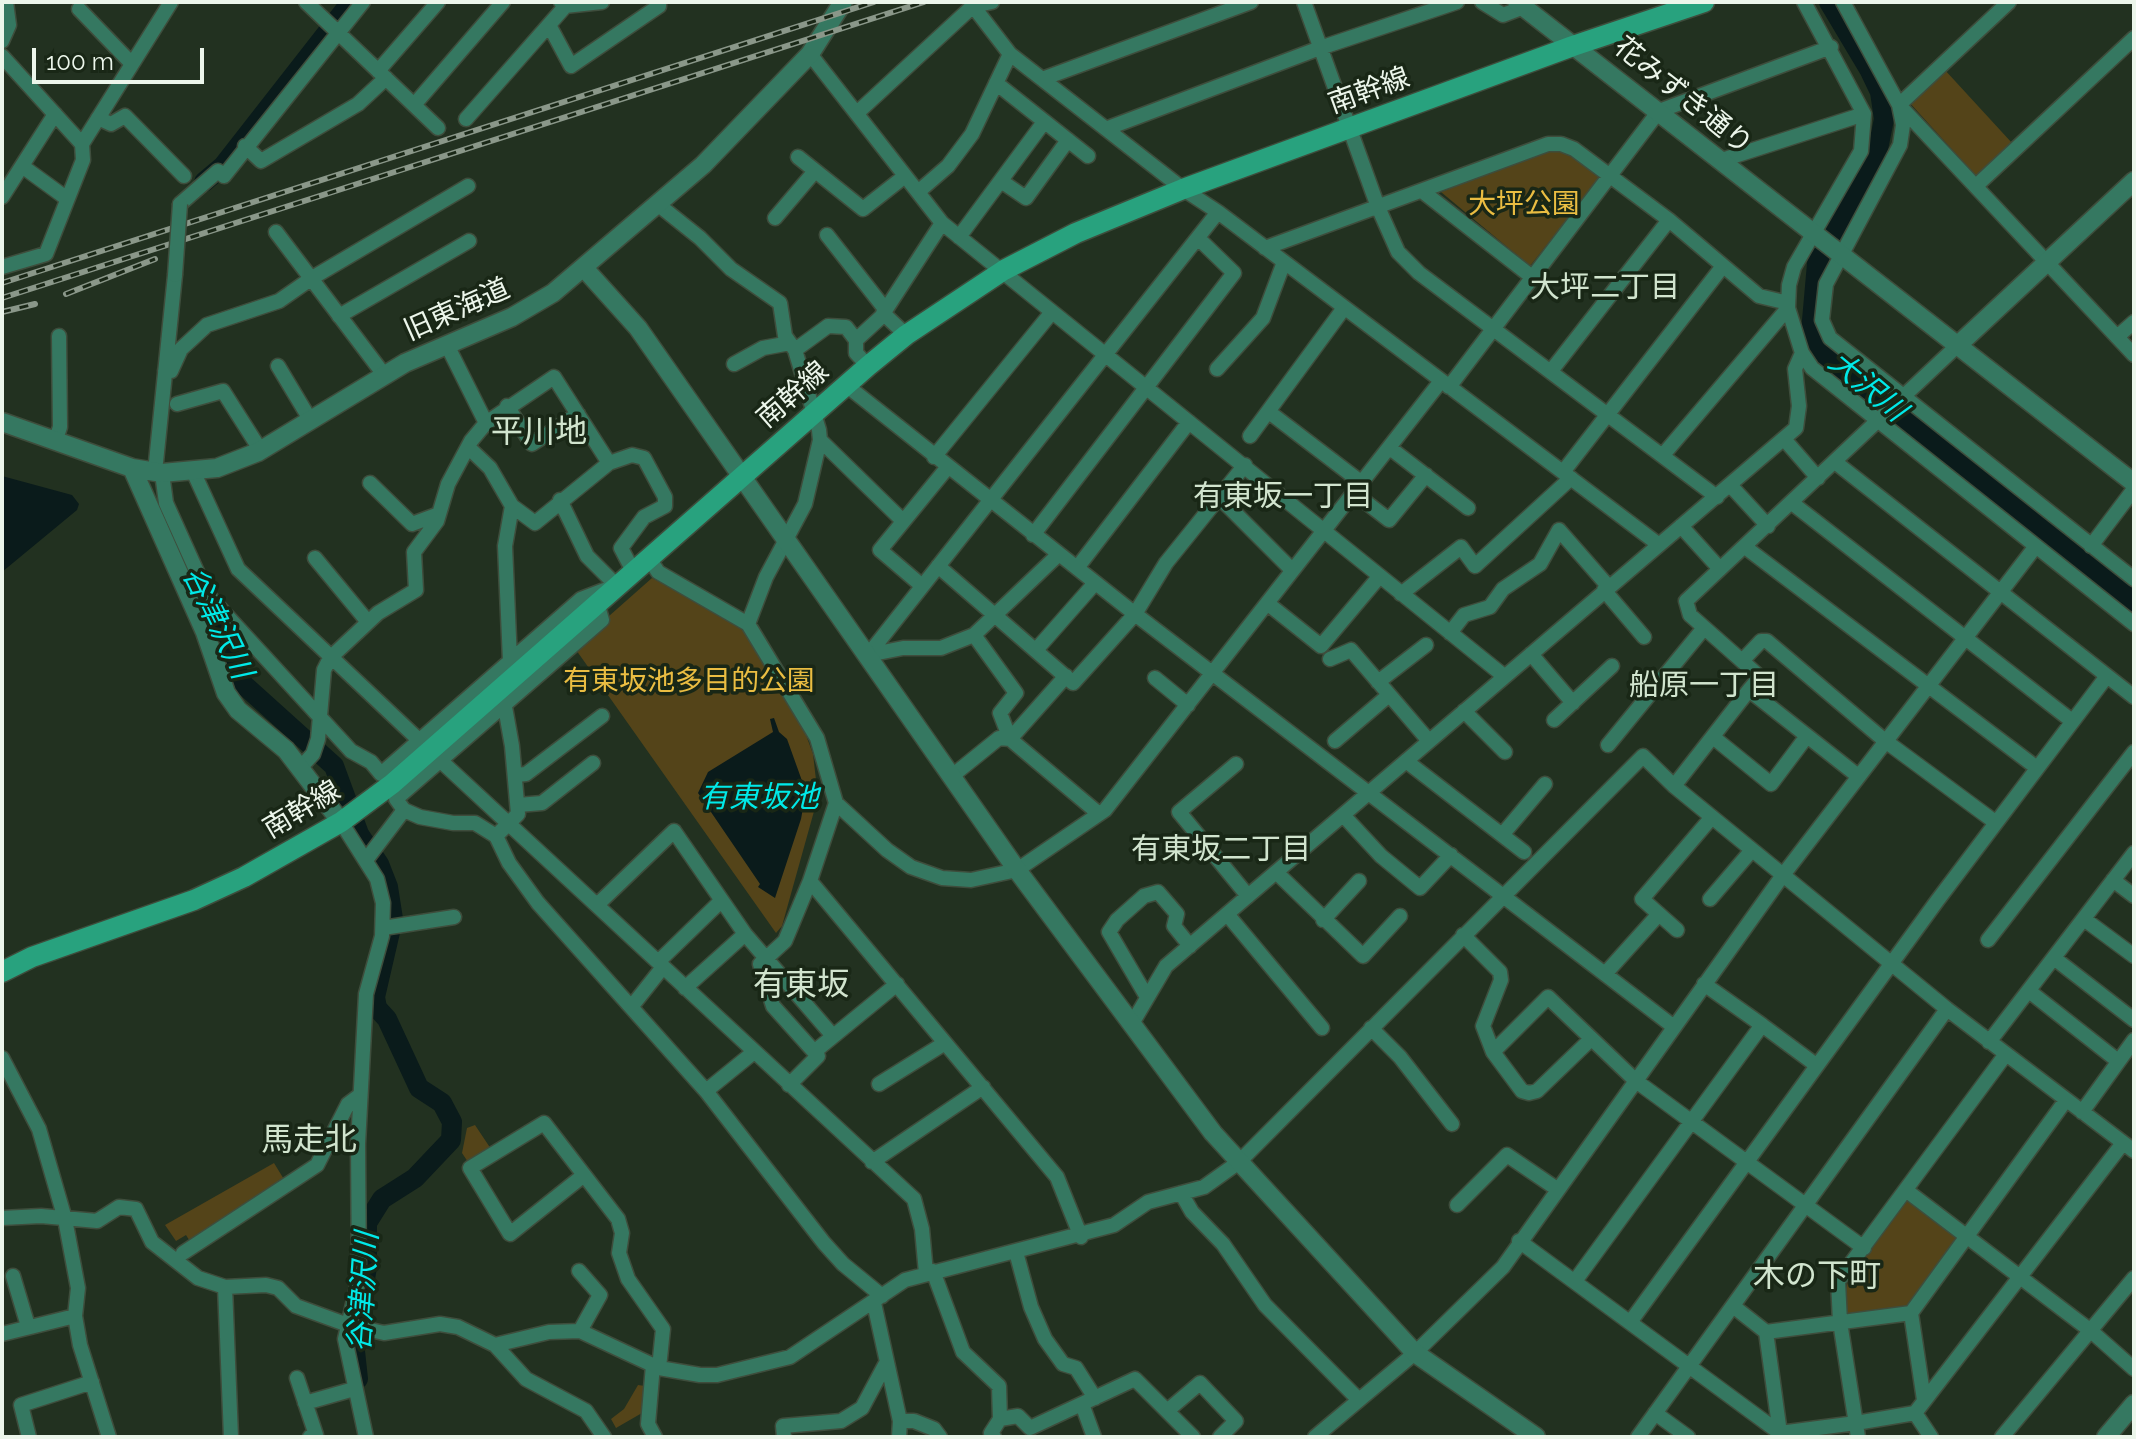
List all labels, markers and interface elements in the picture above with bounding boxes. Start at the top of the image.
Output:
street label: 花みずき通り [1607,30,1759,162]
scale bar [36,32,208,82]
text: 100 m [46,47,114,76]
street label: 南幹線 [1324,61,1414,121]
park label: 大坪公園 [1468,188,1580,222]
district label: 大坪二丁目 [1530,270,1680,306]
street label: 旧東海道 [399,272,515,348]
water label: 大沢川 [1821,344,1913,430]
street label: 南幹線 [750,355,836,435]
district label: 平川地 [491,413,587,451]
district label: 有東坂一丁目 [1193,479,1373,515]
water label: 谷津沢川 [175,561,259,685]
park label: 有東坂池多目的公園 [563,665,815,699]
district label: 船原一丁目 [1629,668,1779,704]
street label: 南幹線 [257,774,347,846]
water label: 有東坂池 [699,780,819,816]
district label: 有東坂二丁目 [1131,832,1311,868]
district label: 有東坂 [753,966,849,1004]
district label: 馬走北 [261,1121,357,1159]
water label: 谷津沢川 [342,1231,386,1353]
district label: 木の下町 [1753,1257,1881,1295]

